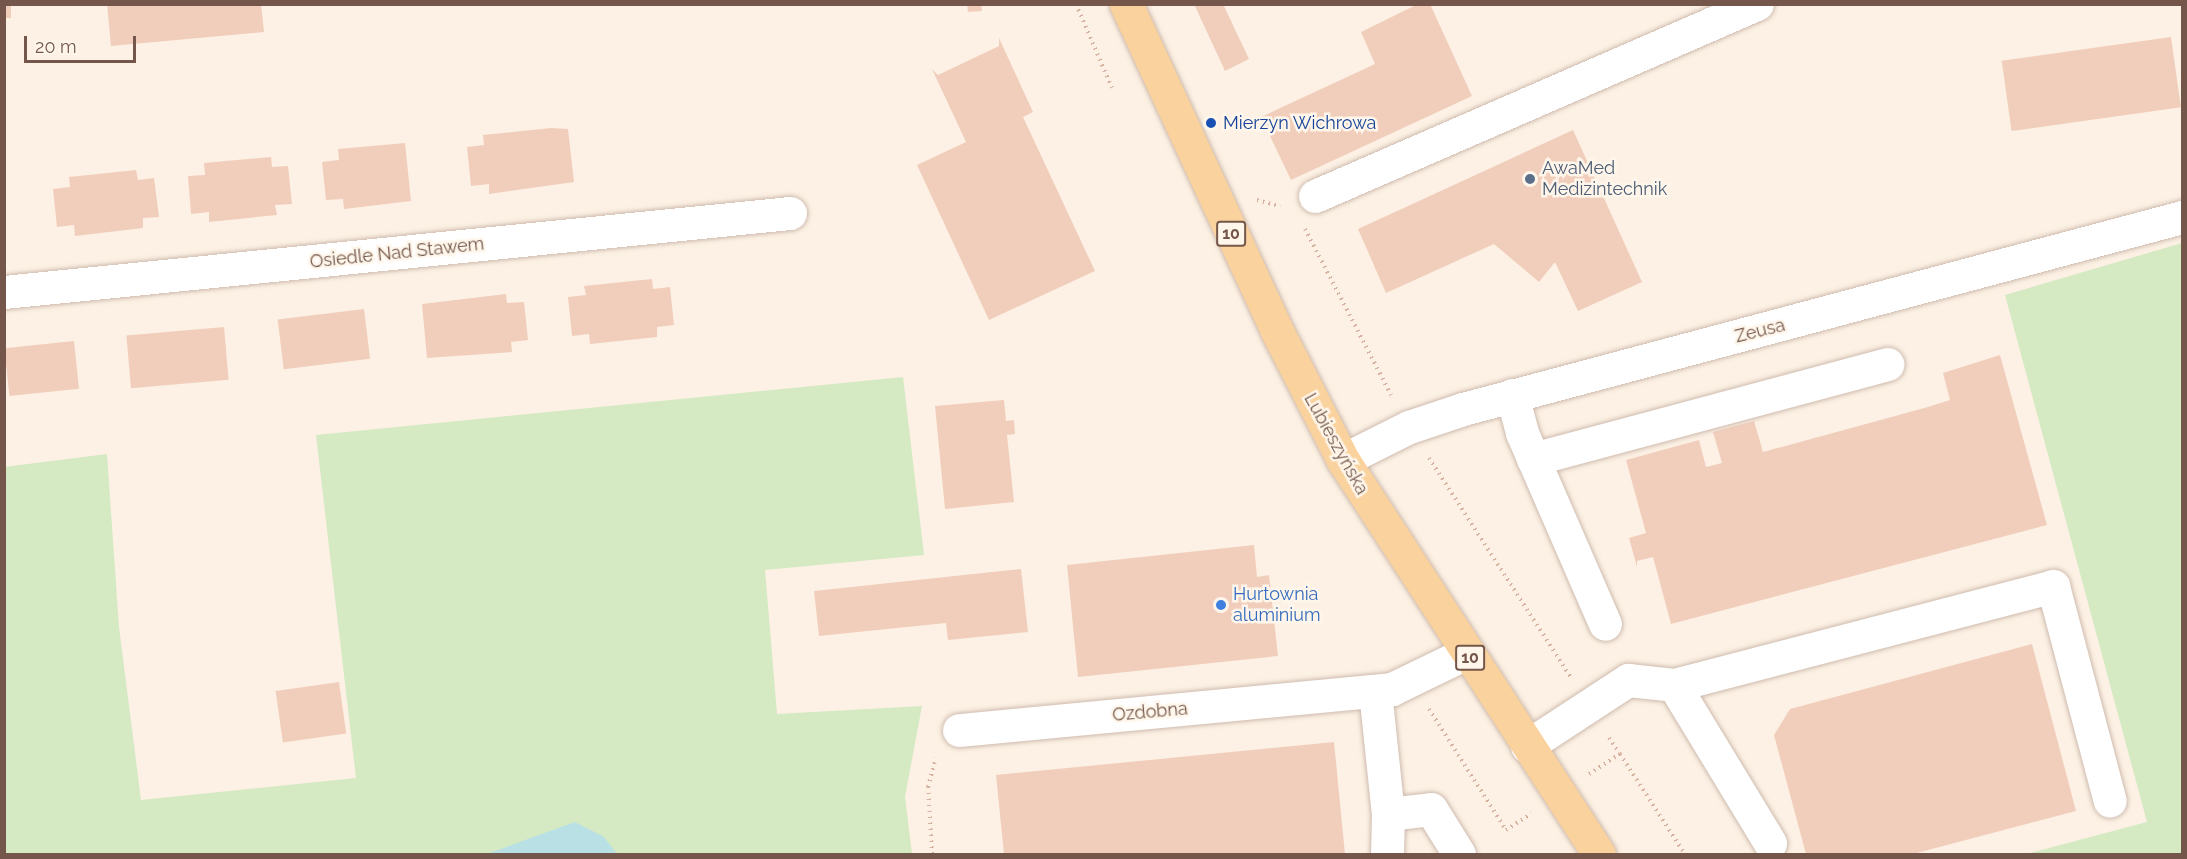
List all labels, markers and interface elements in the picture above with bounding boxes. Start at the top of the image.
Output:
scale bar [27,24,140,62]
text: 20 m [35,36,77,57]
place label: Mierzyn Wichrowa [1223,112,1377,134]
marker: Mierzyn Wichrowa [1204,116,1218,130]
place label: AwaMed Medizintechnik [1542,158,1667,201]
marker: AwaMed Medizintechnik [1523,172,1537,186]
road number: 10 [1216,221,1246,247]
street label: Osiedle Nad Stawem [309,233,485,273]
street label: Zeusa [1733,314,1787,348]
street label: Lubieszyńska [1299,390,1373,498]
place label: Hurtownia aluminium [1233,584,1321,626]
marker: Hurtownia aluminium [1214,598,1228,612]
road number: 10 [1455,645,1485,671]
street label: Ozdobna [1111,698,1189,726]

